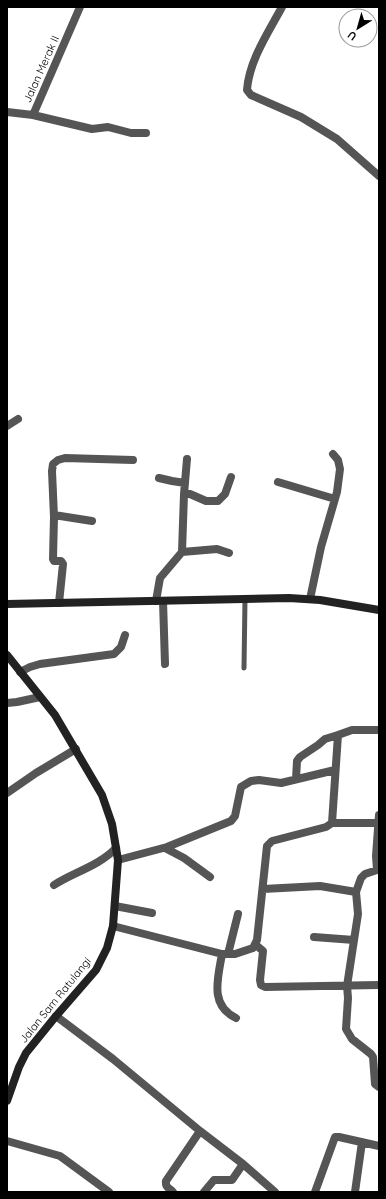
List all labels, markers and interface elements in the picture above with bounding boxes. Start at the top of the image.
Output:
north arrow [338,8,378,48]
text: U [345,28,359,44]
street label: Jalan Merak II [20,33,62,105]
street label: Jalan Sam Ratulangi [16,954,94,1046]

